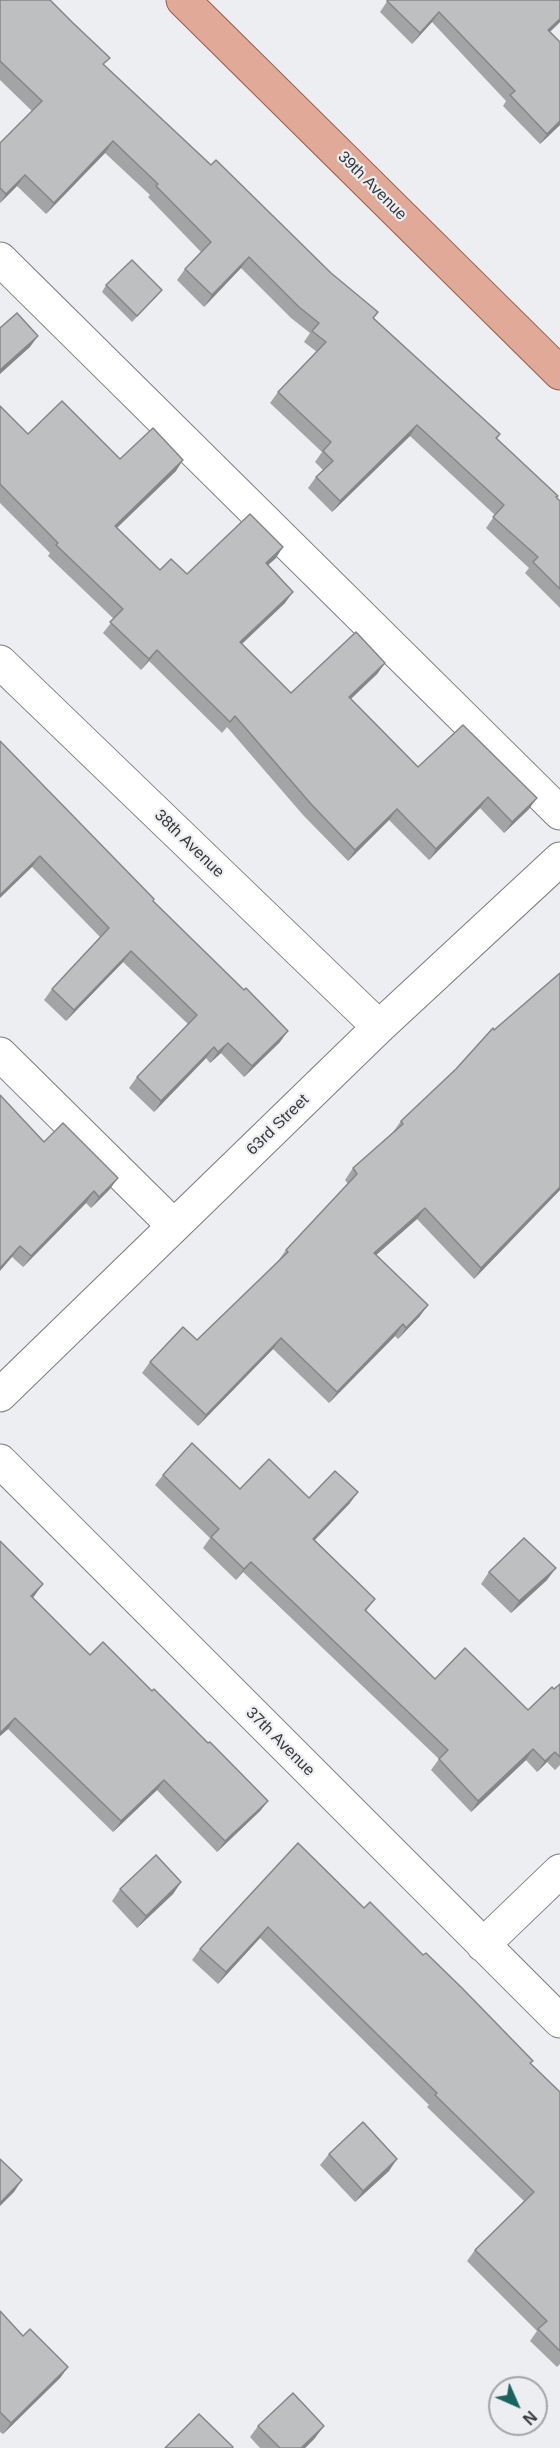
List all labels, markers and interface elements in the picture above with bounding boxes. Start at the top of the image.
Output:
street label: 39th Avenue [334,148,410,224]
street label: 38th Avenue [150,806,228,882]
street label: 63rd Street [243,1091,313,1159]
street label: 37th Avenue [242,1704,318,1780]
north arrow [488,2376,548,2436]
text: N [520,2408,540,2428]

